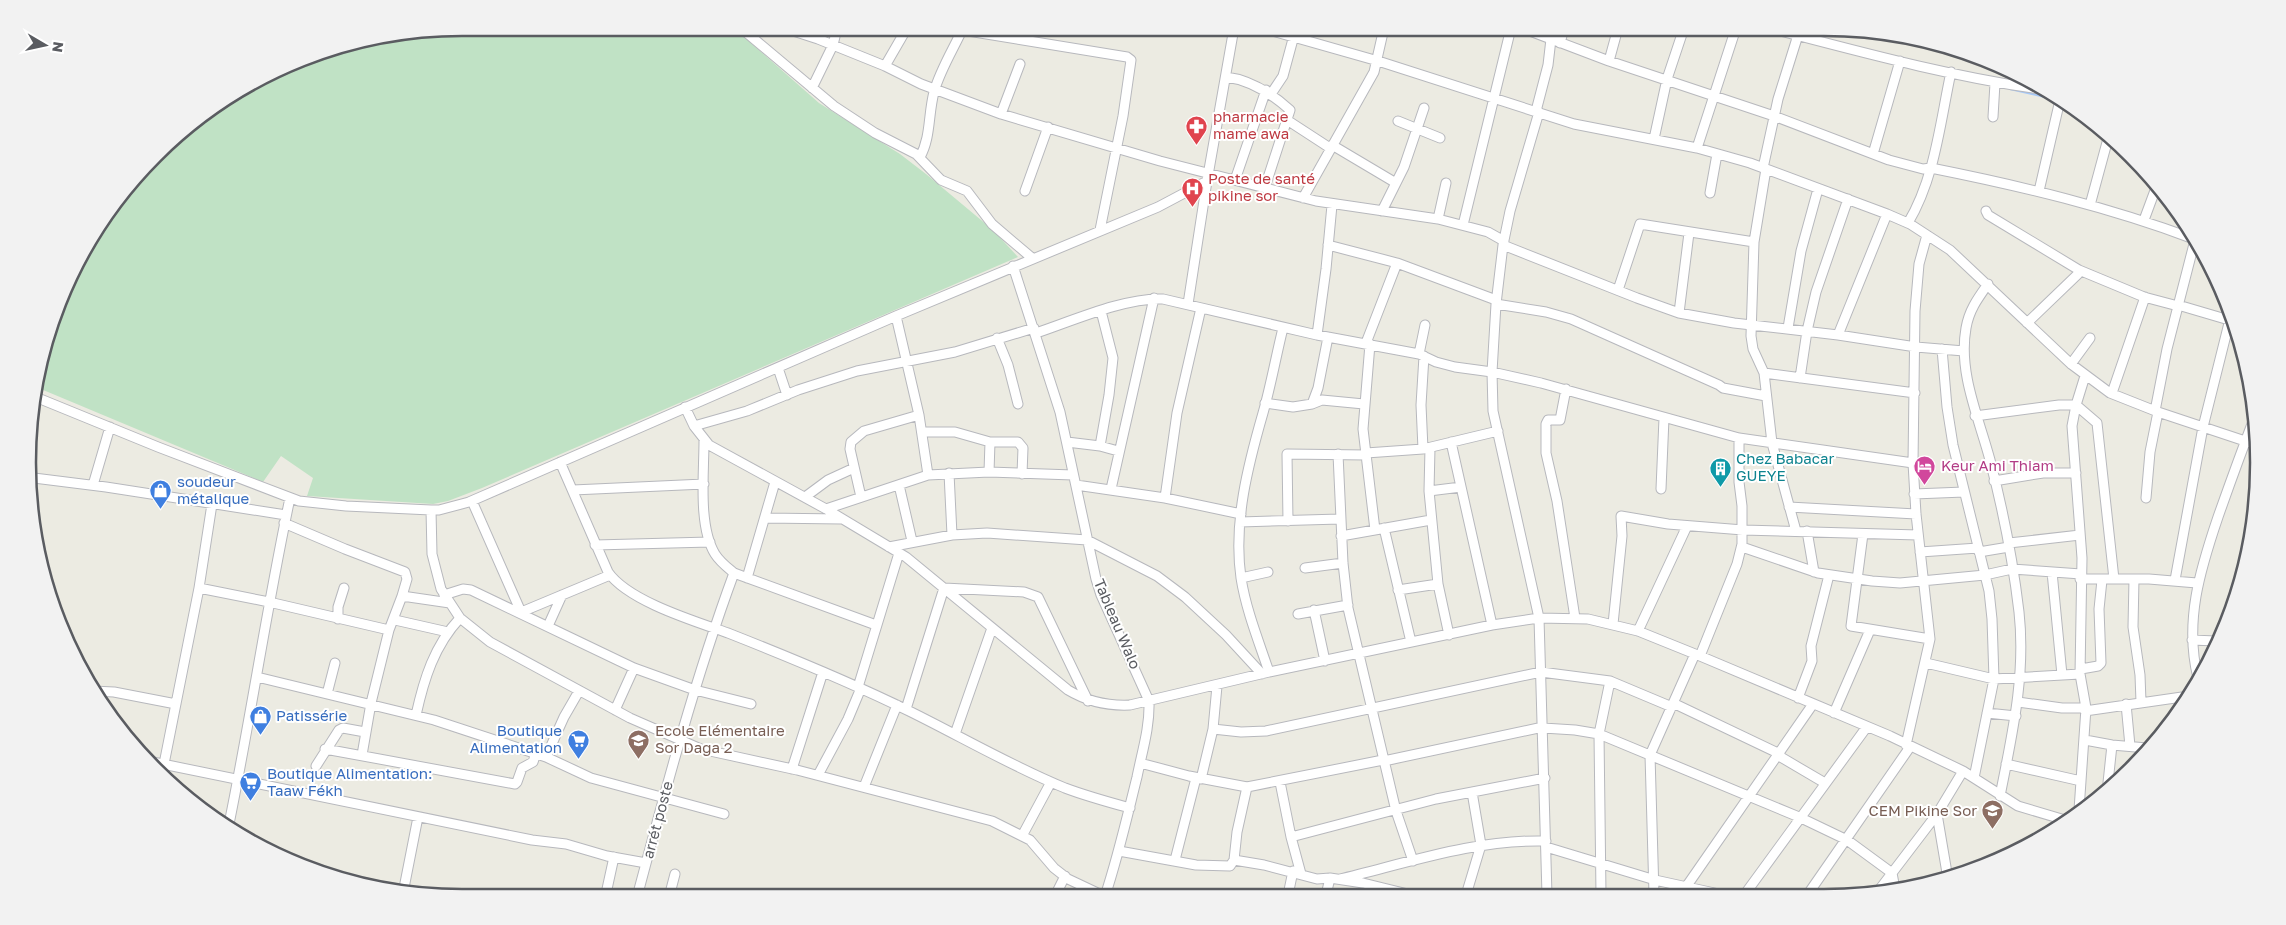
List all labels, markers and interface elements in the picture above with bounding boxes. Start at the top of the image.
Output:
north arrow [20,20,70,70]
text: N [49,41,68,54]
place label: pharmacie mame awa [1213,107,1289,142]
pharmacy icon: pharmacie mame awa [1185,114,1209,145]
place label: Poste de santé pikine sor [1208,169,1315,204]
hospital icon: Poste de santé pikine sor [1180,176,1204,207]
place label: Chez Babacar GUEYE [1736,449,1834,484]
hotel icon: Keur Ami Thiam [1913,454,1937,485]
building icon: Chez Babacar GUEYE [1708,456,1732,487]
place label: Keur Ami Thiam [1941,456,2054,474]
place label: soudeur métalique [177,472,250,507]
shop icon: soudeur métalique [149,479,173,510]
street label: Tableau Walo [1091,576,1145,671]
shop icon: Patissérie [248,704,272,735]
place label: Patissérie [276,706,347,724]
place label: Boutique Alimentation [470,721,562,756]
place label: Ecole Elémentaire Sor Daga 2 [655,721,785,756]
supermarket icon: Boutique Alimentation [566,728,590,759]
school or university icon: Ecole Elémentaire Sor Daga 2 [627,728,651,759]
place label: Boutique Alimentation: Taaw Fékh [267,764,433,799]
supermarket icon: Boutique Alimentation: Taaw Fékh [239,771,263,802]
street label: arrét poste [638,779,676,860]
school or university icon: CEM Pikine Sor [1981,799,2005,830]
place label: CEM Pikine Sor [1869,801,1977,819]

